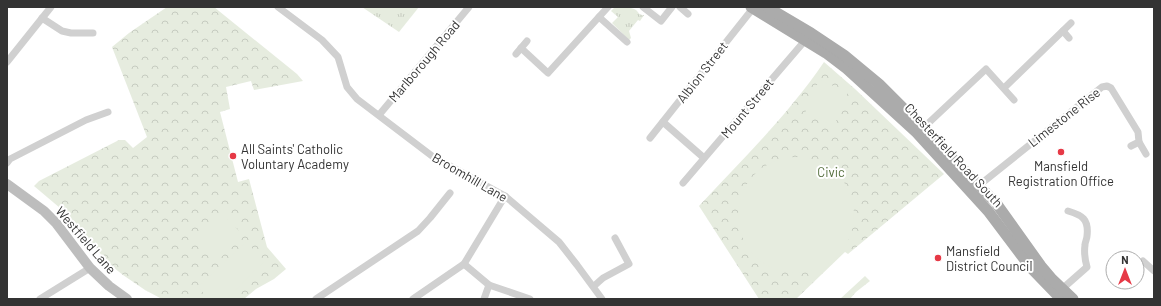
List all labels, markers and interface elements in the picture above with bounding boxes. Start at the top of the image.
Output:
street label: Marlborough Road [385,17,463,105]
street label: Albion Street [673,38,731,106]
street label: Mount Street [717,75,777,141]
street label: Limestone Rise [1025,84,1103,150]
street label: Chesterfield Road South [902,100,1006,210]
place label: All Saints' Catholic Voluntary Academy [241,141,349,172]
marker: Mansfield Registration Office [1056,147,1066,157]
street label: Broomhill Lane [429,149,511,205]
marker: All Saints' Catholic Voluntary Academy [228,151,238,161]
place label: Mansfield Registration Office [1008,158,1114,189]
park label: Civic [817,164,845,180]
street label: Westfield Lane [52,203,120,277]
place label: Mansfield District Council [946,243,1032,274]
north arrow [1105,250,1145,290]
marker: Mansfield District Council [933,253,943,263]
text: N [1121,253,1129,266]

